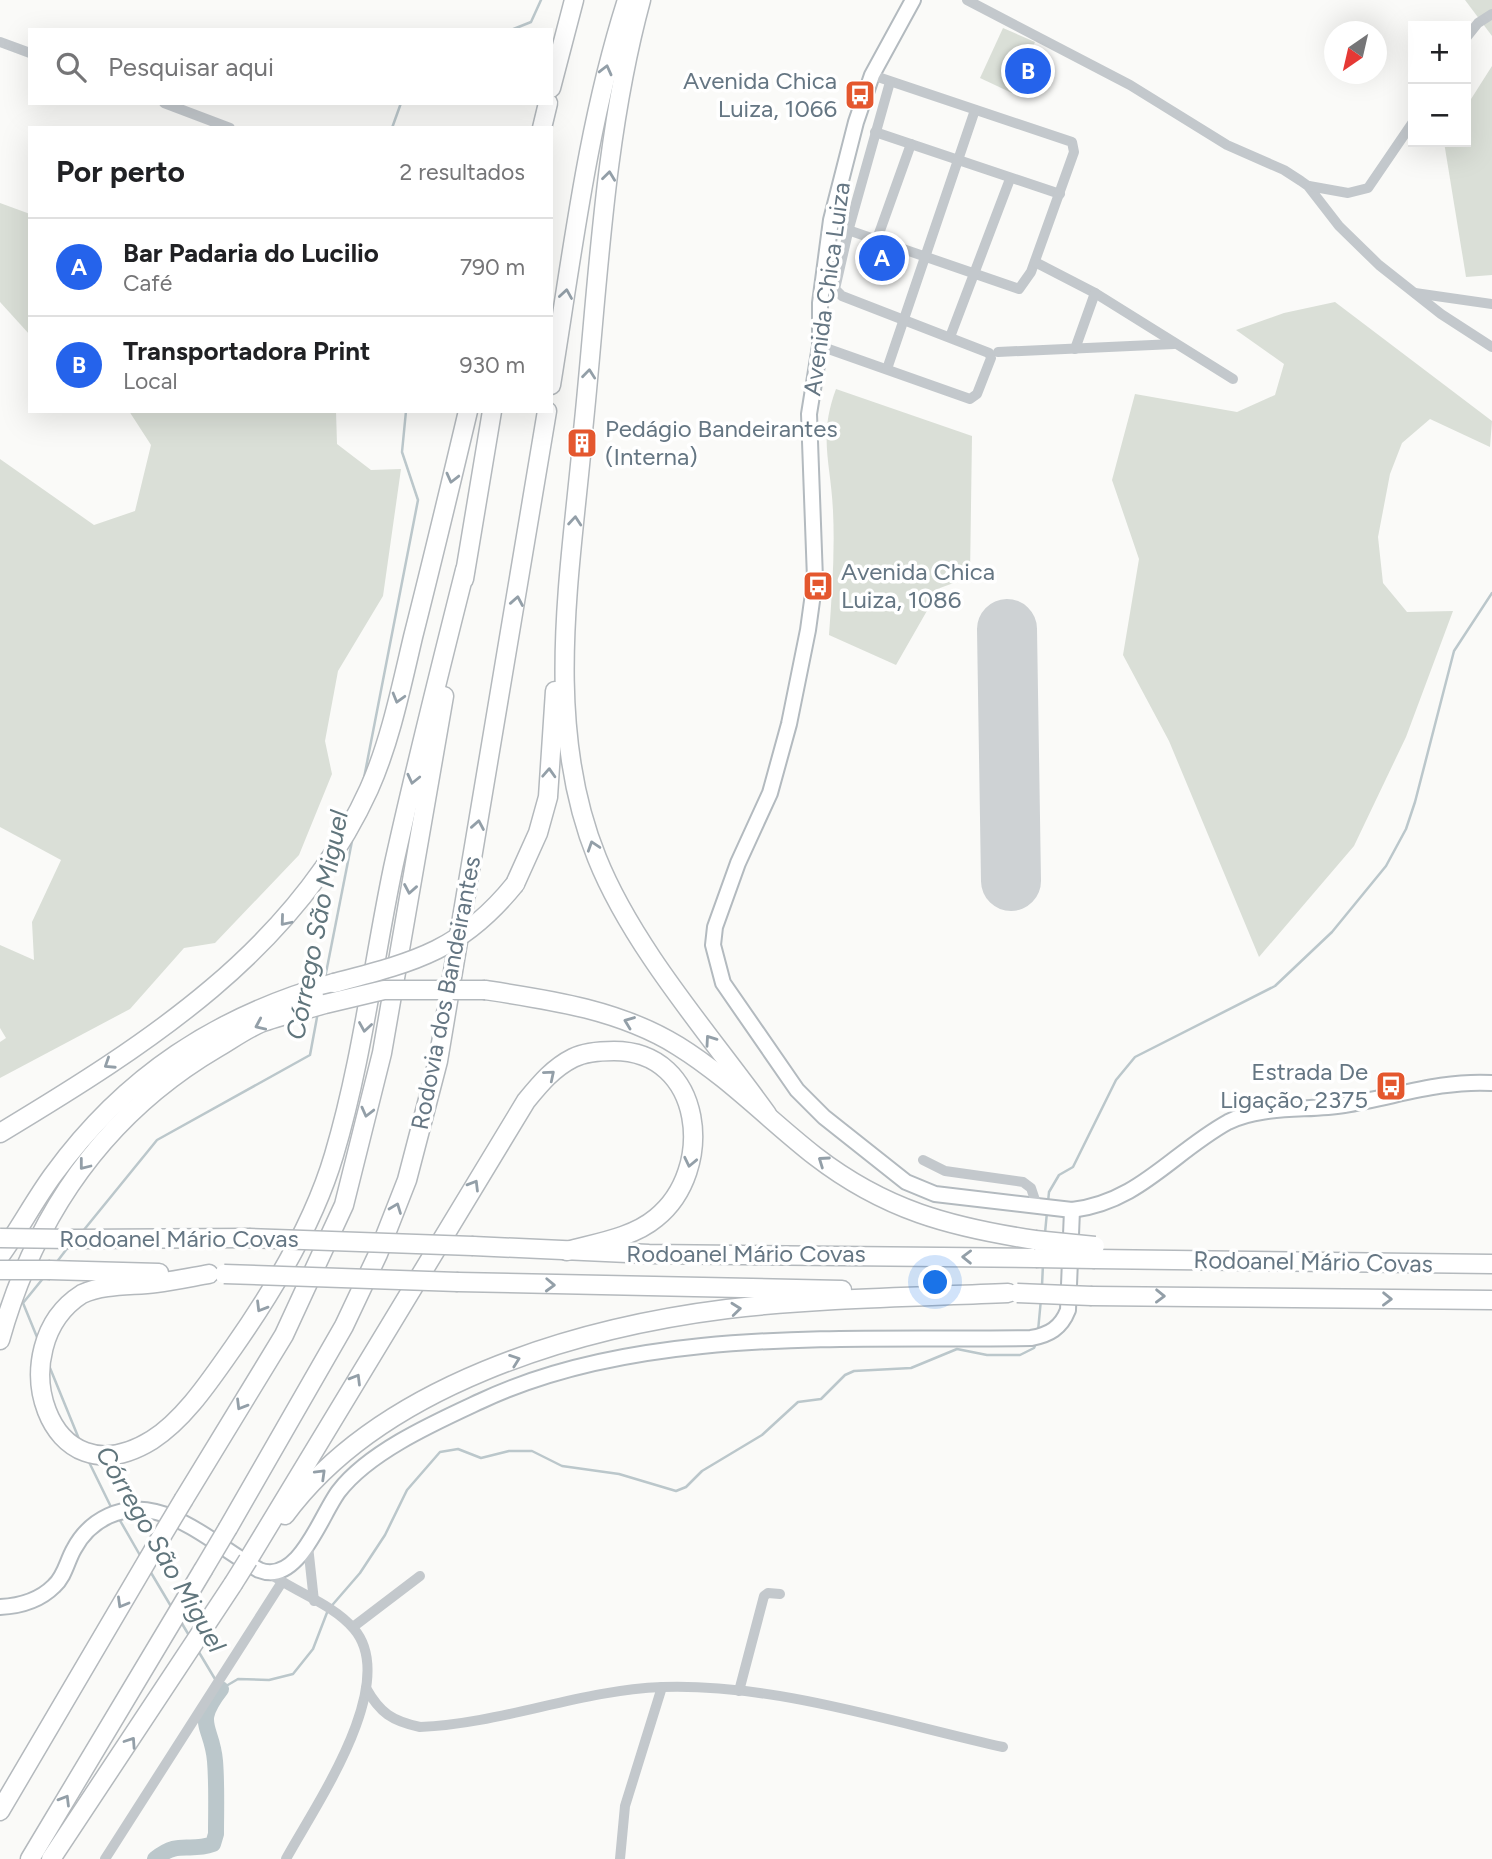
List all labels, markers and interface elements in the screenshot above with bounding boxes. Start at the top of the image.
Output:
north arrow [1324,21,1387,84]
map controls [1408,21,1471,147]
button: + [1408,21,1471,84]
search box [28,28,553,105]
pin: B [1005,45,1051,97]
icon: search [52,48,90,86]
text: Pesquisar aqui [108,51,274,83]
one-way arrow [598,64,612,76]
place label: Avenida Chica Luiza, 1066 [683,66,837,123]
bus stop icon: Avenida Chica Luiza, 1066 [843,78,877,112]
button: − [1408,84,1471,147]
text: Por perto [56,153,185,190]
text: 2 resultados [400,158,525,186]
one-way arrow [601,170,616,182]
street label: Avenida Chica Luiza [797,180,856,398]
pin: A [859,232,905,284]
text: Bar Padaria do Lucilio [123,237,379,269]
text: A [71,253,87,281]
text: 790 m [460,253,525,281]
text: Café [123,269,172,297]
one-way arrow [558,288,573,300]
text: Transportadora Print [123,335,370,367]
text: B [72,351,86,379]
text: 930 m [459,351,525,379]
text: Local [123,367,178,395]
one-way arrow [582,369,597,380]
place label: Pedágio Bandeirantes (Interna) [605,414,838,471]
building icon: Pedágio Bandeirantes (Interna) [565,426,599,460]
one-way arrow [446,471,460,483]
one-way arrow [567,515,582,526]
place label: Avenida Chica Luiza, 1086 [841,557,995,614]
bus stop icon: Avenida Chica Luiza, 1086 [801,569,835,603]
one-way arrow [509,595,524,607]
one-way arrow [391,692,406,704]
one-way arrow [542,768,557,779]
one-way arrow [407,772,421,784]
water label: Córrego São Miguel [279,807,355,1042]
one-way arrow [470,819,485,831]
one-way arrow [587,841,601,853]
street label: Rodovia dos Bandeirantes [405,854,486,1132]
one-way arrow [403,883,418,895]
one-way arrow [281,912,293,925]
one-way arrow [624,1016,636,1030]
one-way arrow [255,1017,267,1031]
one-way arrow [358,1021,373,1033]
one-way arrow [706,1035,718,1048]
one-way arrow [104,1055,117,1068]
place label: Estrada De Ligação, 2375 [1220,1057,1368,1114]
bus stop icon: Estrada De Ligação, 2375 [1374,1069,1408,1103]
one-way arrow [542,1071,555,1083]
one-way arrow [361,1106,375,1118]
one-way arrow [684,1156,699,1168]
one-way arrow [80,1157,92,1170]
one-way arrow [818,1157,831,1169]
one-way arrow [465,1179,478,1192]
one-way arrow [388,1202,402,1214]
street label: Rodoanel Mário Covas [59,1224,299,1253]
street label: Rodoanel Mário Covas [626,1239,866,1268]
street label: Rodoanel Mário Covas [1193,1245,1433,1278]
one-way arrow [962,1249,973,1264]
your location [918,1265,952,1299]
one-way arrow [545,1278,556,1293]
one-way arrow [1155,1288,1166,1304]
one-way arrow [1383,1291,1393,1307]
one-way arrow [256,1300,269,1313]
one-way arrow [731,1301,742,1316]
one-way arrow [509,1354,521,1368]
one-way arrow [348,1374,361,1387]
one-way arrow [237,1398,250,1411]
water label: Córrego São Miguel [89,1440,233,1658]
one-way arrow [313,1470,326,1483]
one-way arrow [118,1595,131,1608]
one-way arrow [123,1737,135,1750]
one-way arrow [56,1795,69,1808]

